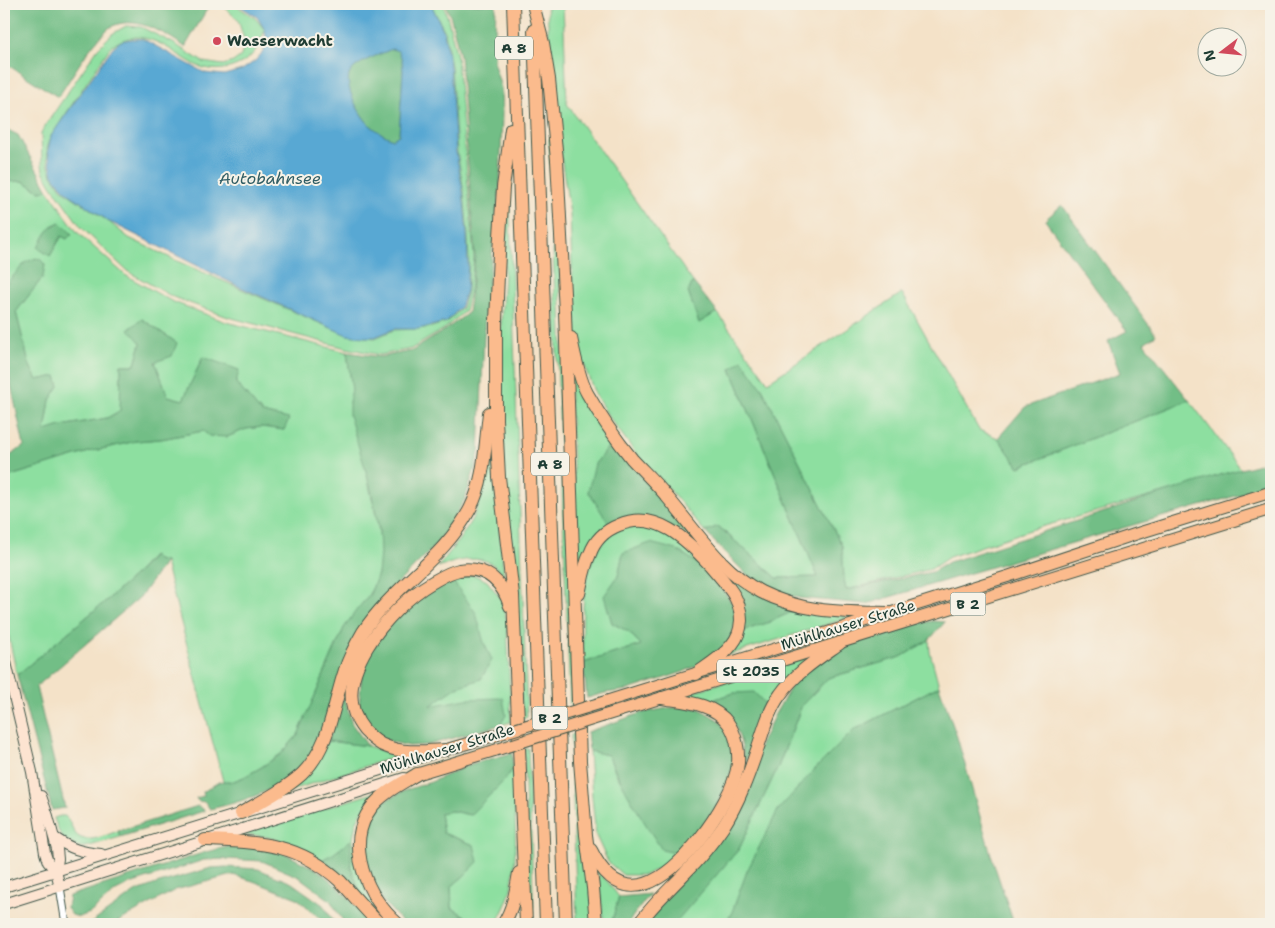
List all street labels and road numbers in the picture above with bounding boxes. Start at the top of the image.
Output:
road number: A 8 [495,36,533,59]
road number: A 8 [531,452,569,476]
road number: B 2 [950,592,986,616]
street label: Mühlhauser Straße [778,595,918,655]
road number: St 2035 [717,659,785,682]
road number: B 2 [532,706,568,730]
street label: Mühlhauser Straße [377,719,517,779]

